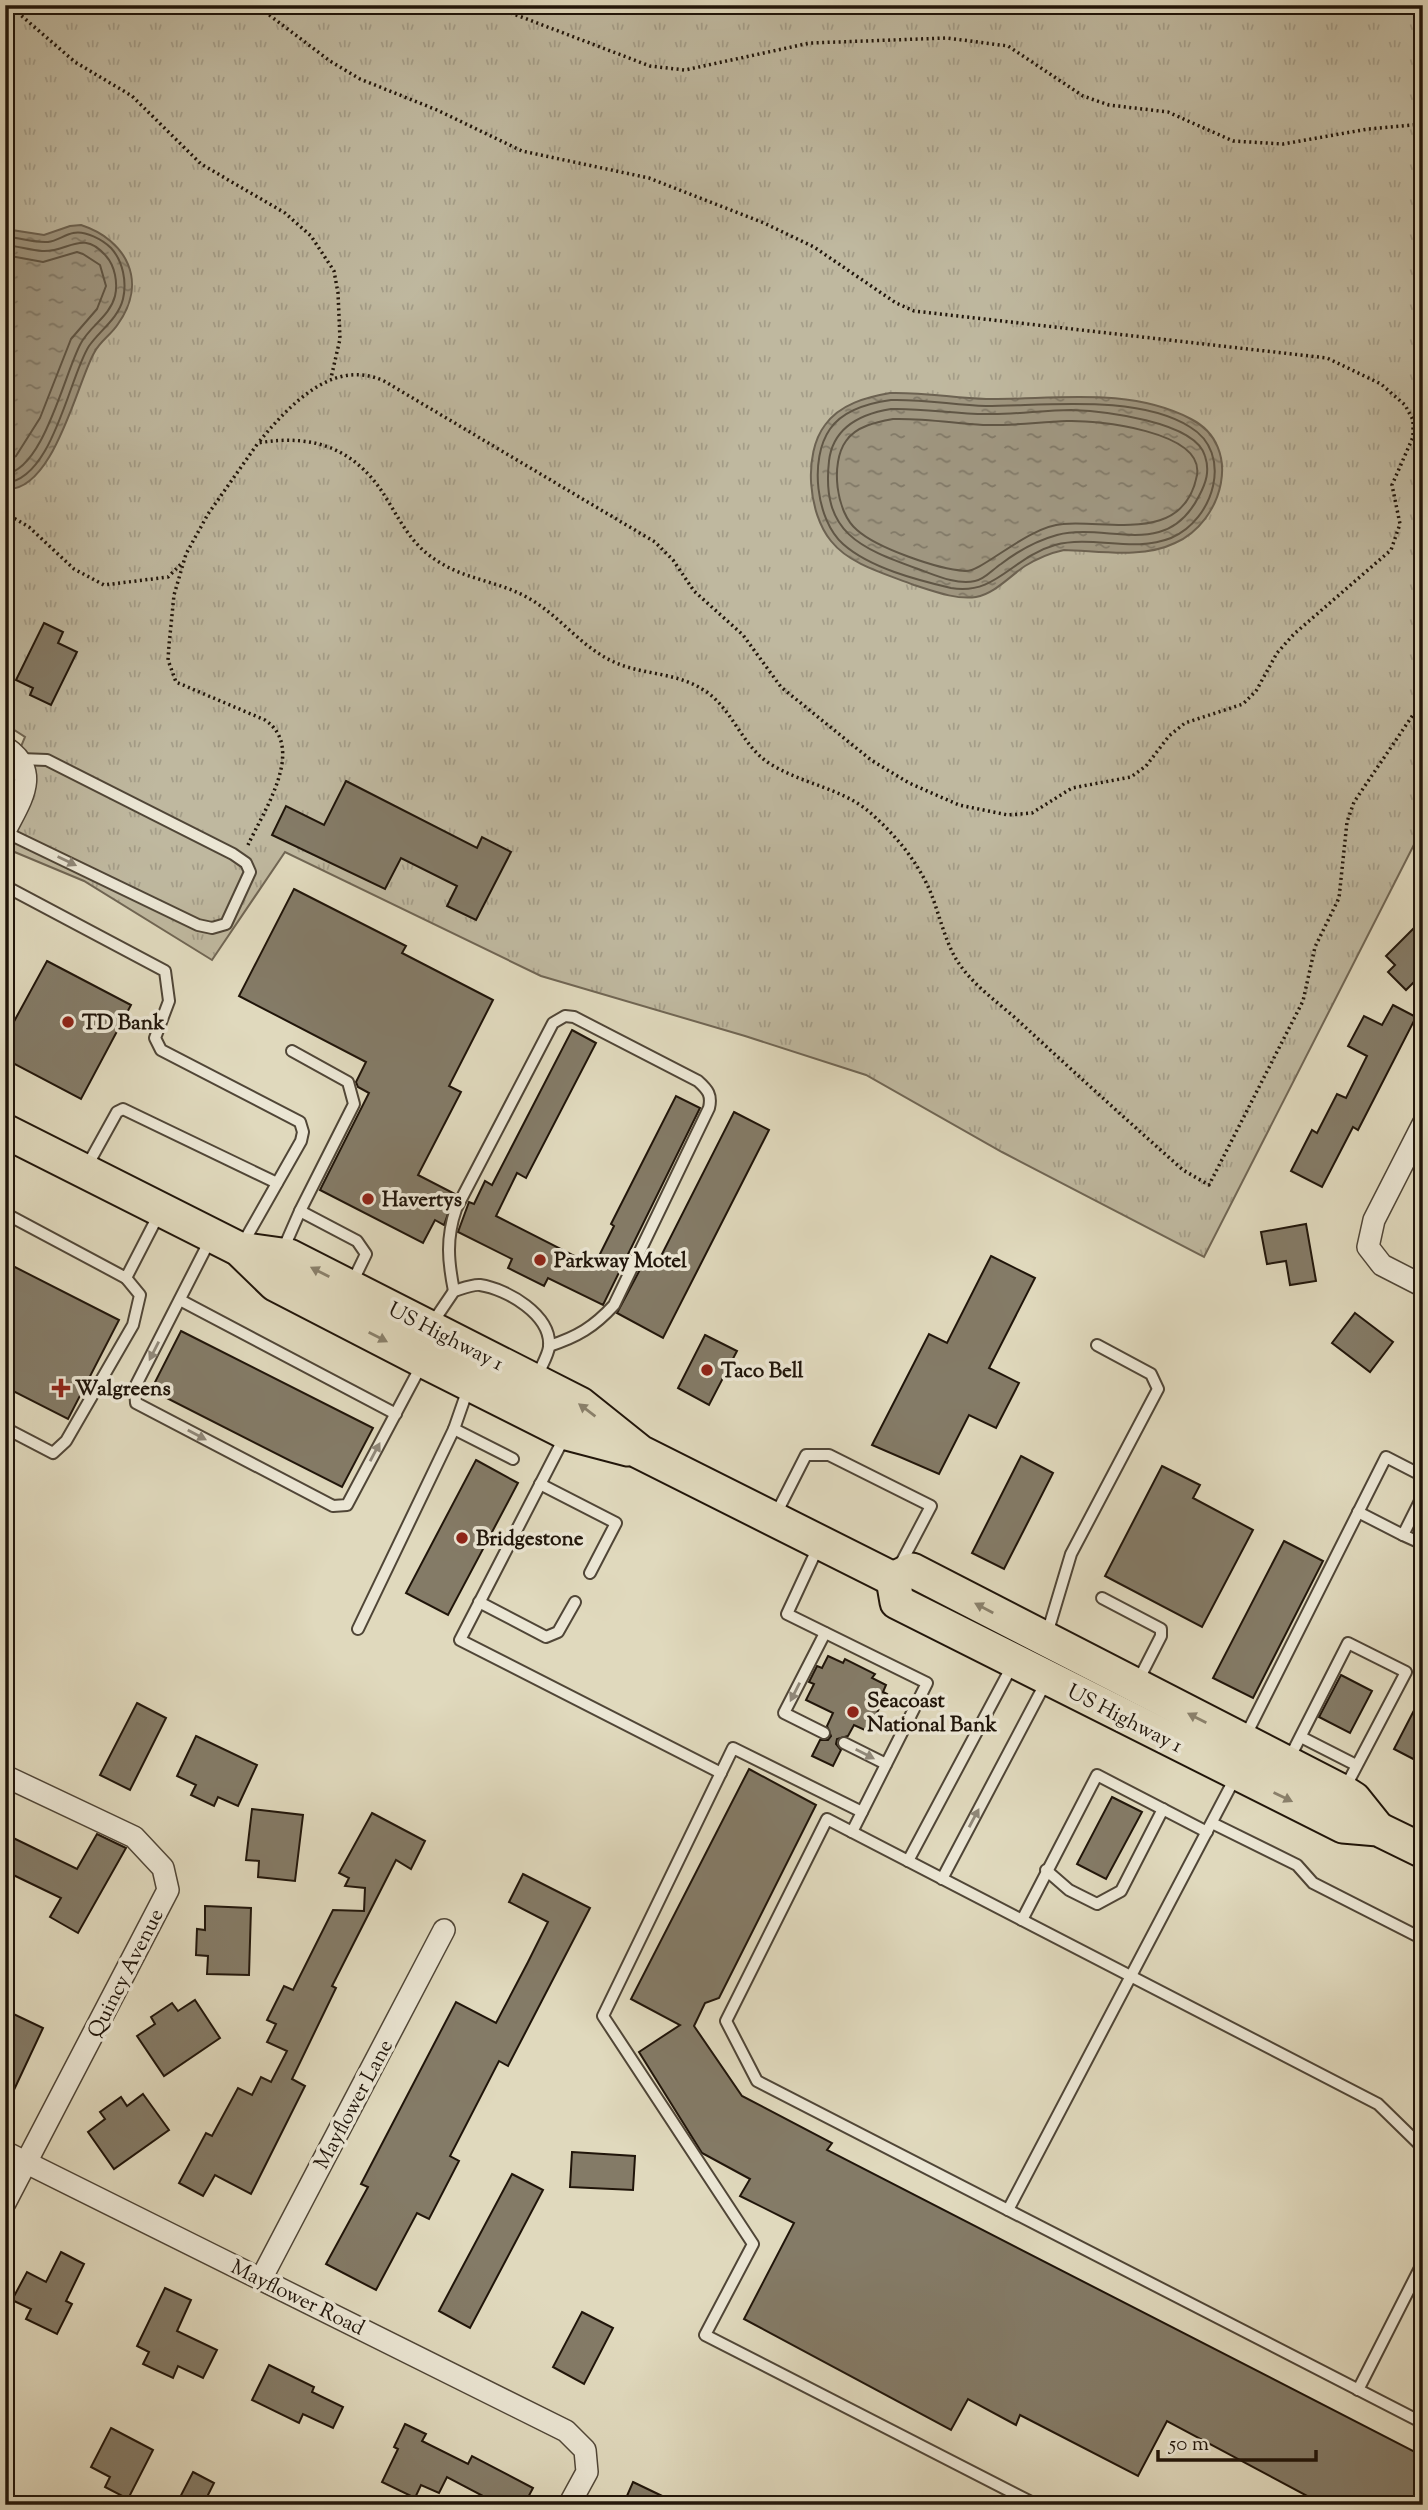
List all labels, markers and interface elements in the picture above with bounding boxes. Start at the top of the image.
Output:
one-way arrow [57,856,77,867]
place label: TD Bank [82,1009,165,1039]
marker: TD Bank [60,1014,76,1030]
place label: Havertys [382,1186,462,1216]
marker: Havertys [360,1191,376,1207]
place label: Parkway Motel [554,1247,687,1277]
marker: Parkway Motel [532,1252,548,1268]
one-way arrow [309,1266,329,1278]
street label: US Highway 1 [382,1296,508,1380]
one-way arrow [368,1332,388,1343]
one-way arrow [148,1341,160,1361]
place label: Taco Bell [721,1357,804,1387]
marker: Taco Bell [699,1362,715,1378]
place label: Walgreens [75,1375,171,1405]
marker: Walgreens [53,1380,69,1396]
one-way arrow [578,1402,596,1417]
one-way arrow [187,1429,207,1440]
one-way arrow [369,1442,381,1462]
place label: Bridgestone [476,1525,584,1555]
marker: Bridgestone [454,1530,470,1546]
one-way arrow [974,1602,994,1614]
street label: US Highway 1 [1061,1678,1187,1762]
one-way arrow [789,1682,800,1702]
place label: Seacoast National Bank [867,1687,997,1741]
marker: Seacoast National Bank [845,1704,861,1720]
one-way arrow [1187,1712,1207,1723]
one-way arrow [855,1748,875,1759]
one-way arrow [1273,1792,1293,1803]
one-way arrow [968,1808,980,1828]
street label: Quincy Avenue [81,1904,172,2044]
street label: Mayflower Lane [308,2035,402,2175]
street label: Mayflower Road [225,2253,369,2344]
scale bar [1158,2419,1316,2463]
text: 50 m [1168,2430,1209,2460]

